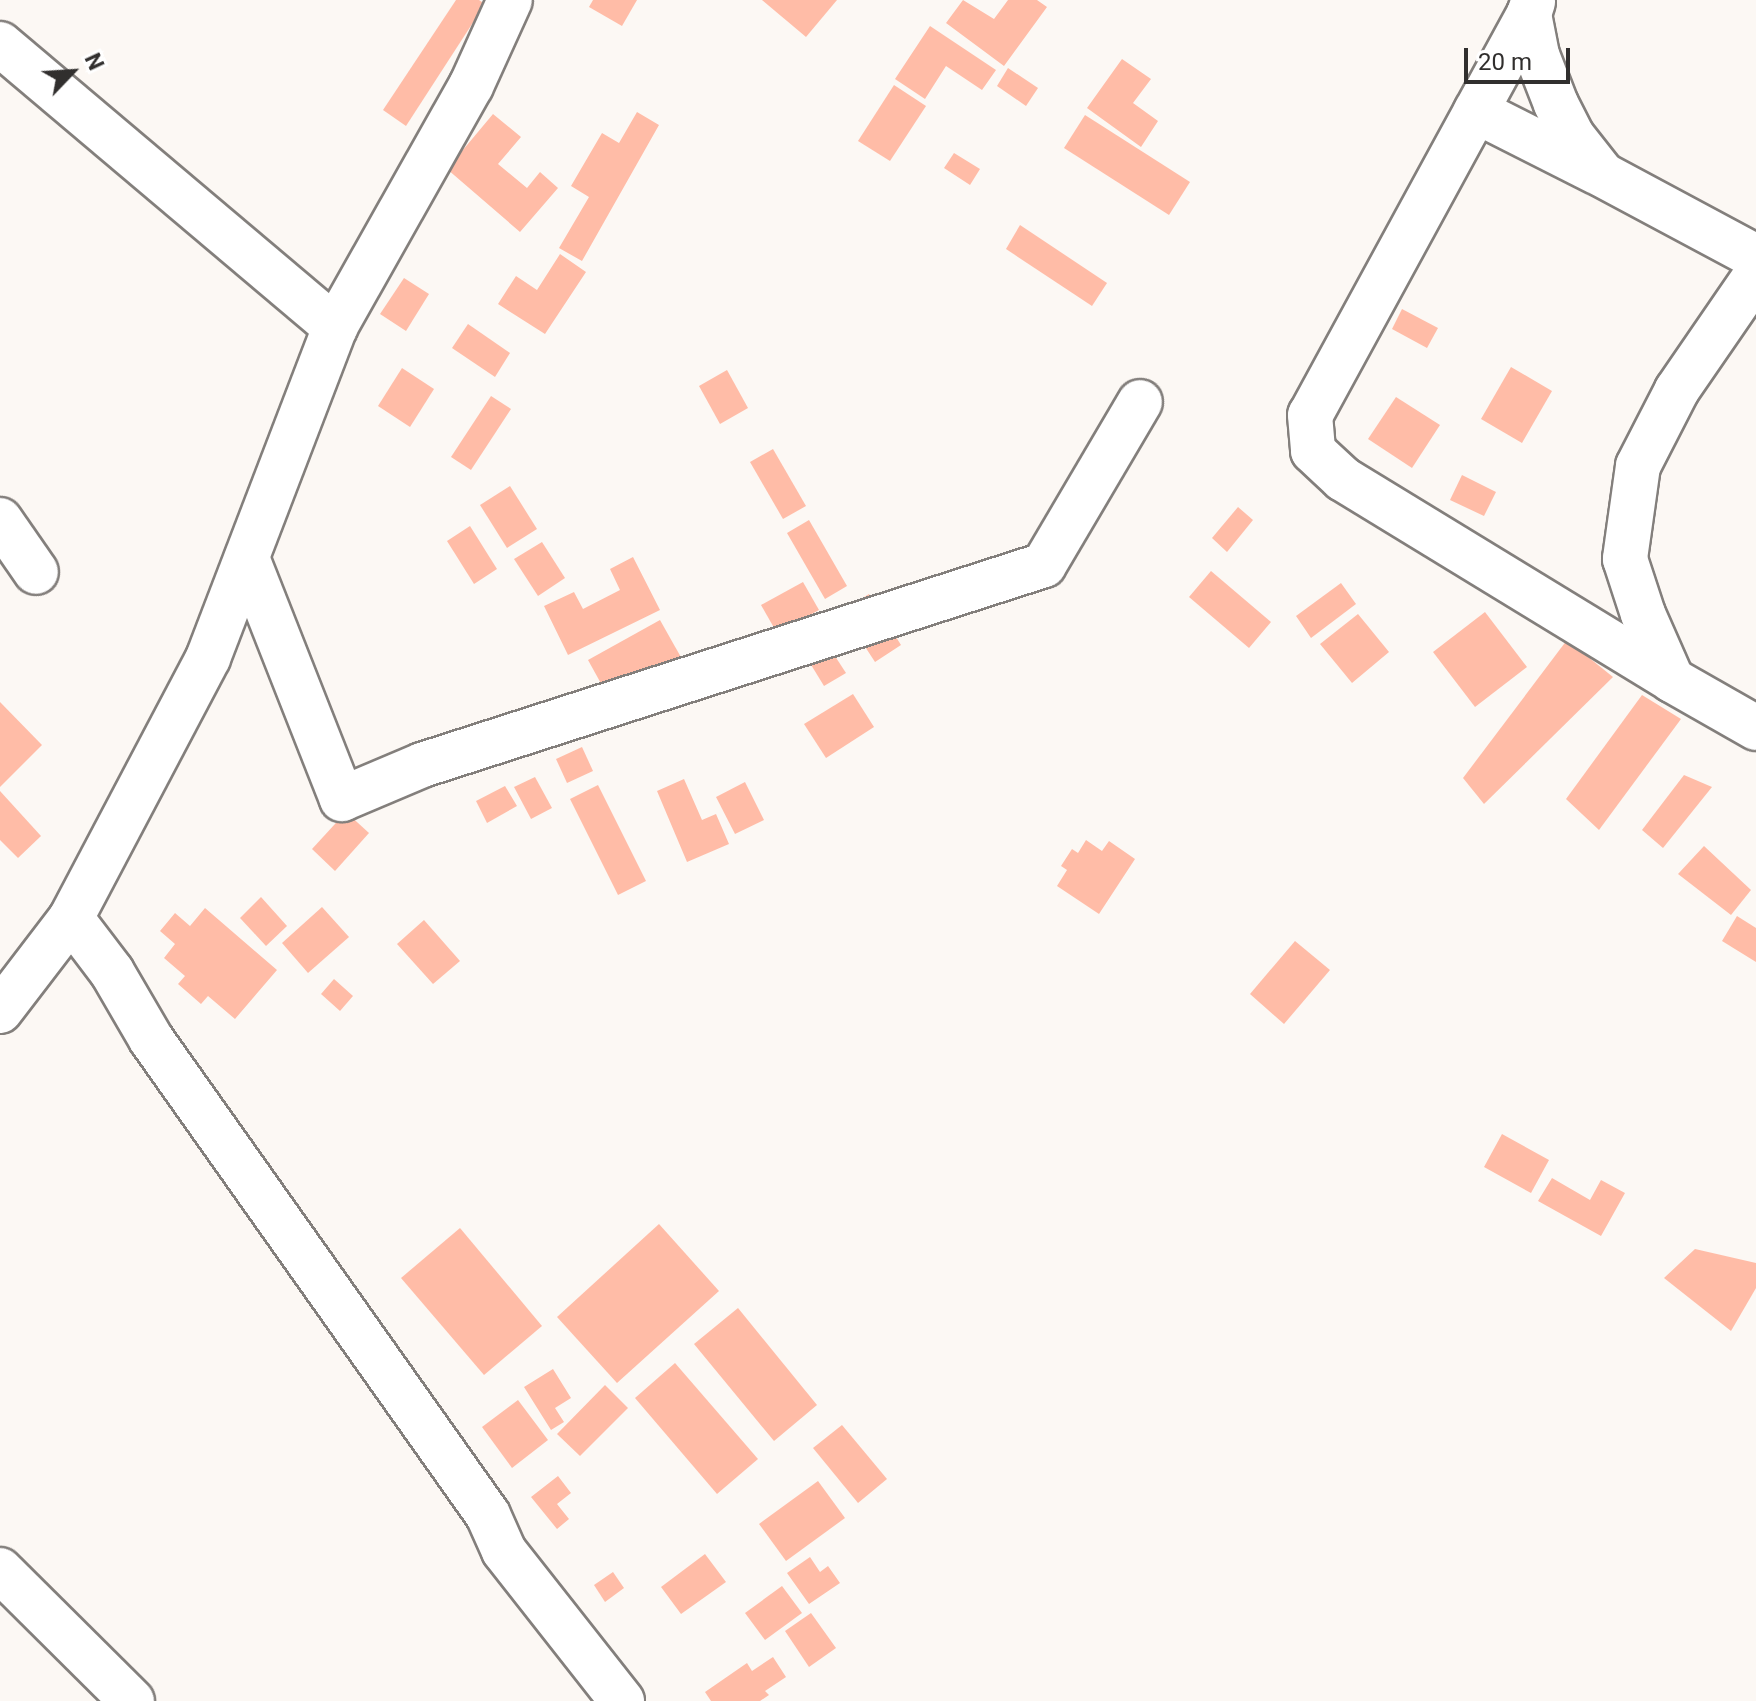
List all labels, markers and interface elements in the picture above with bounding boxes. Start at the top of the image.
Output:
north arrow [32,32,112,112]
scale bar [1468,32,1574,82]
text: 20 m [1478,48,1532,76]
text: N [80,49,109,74]

